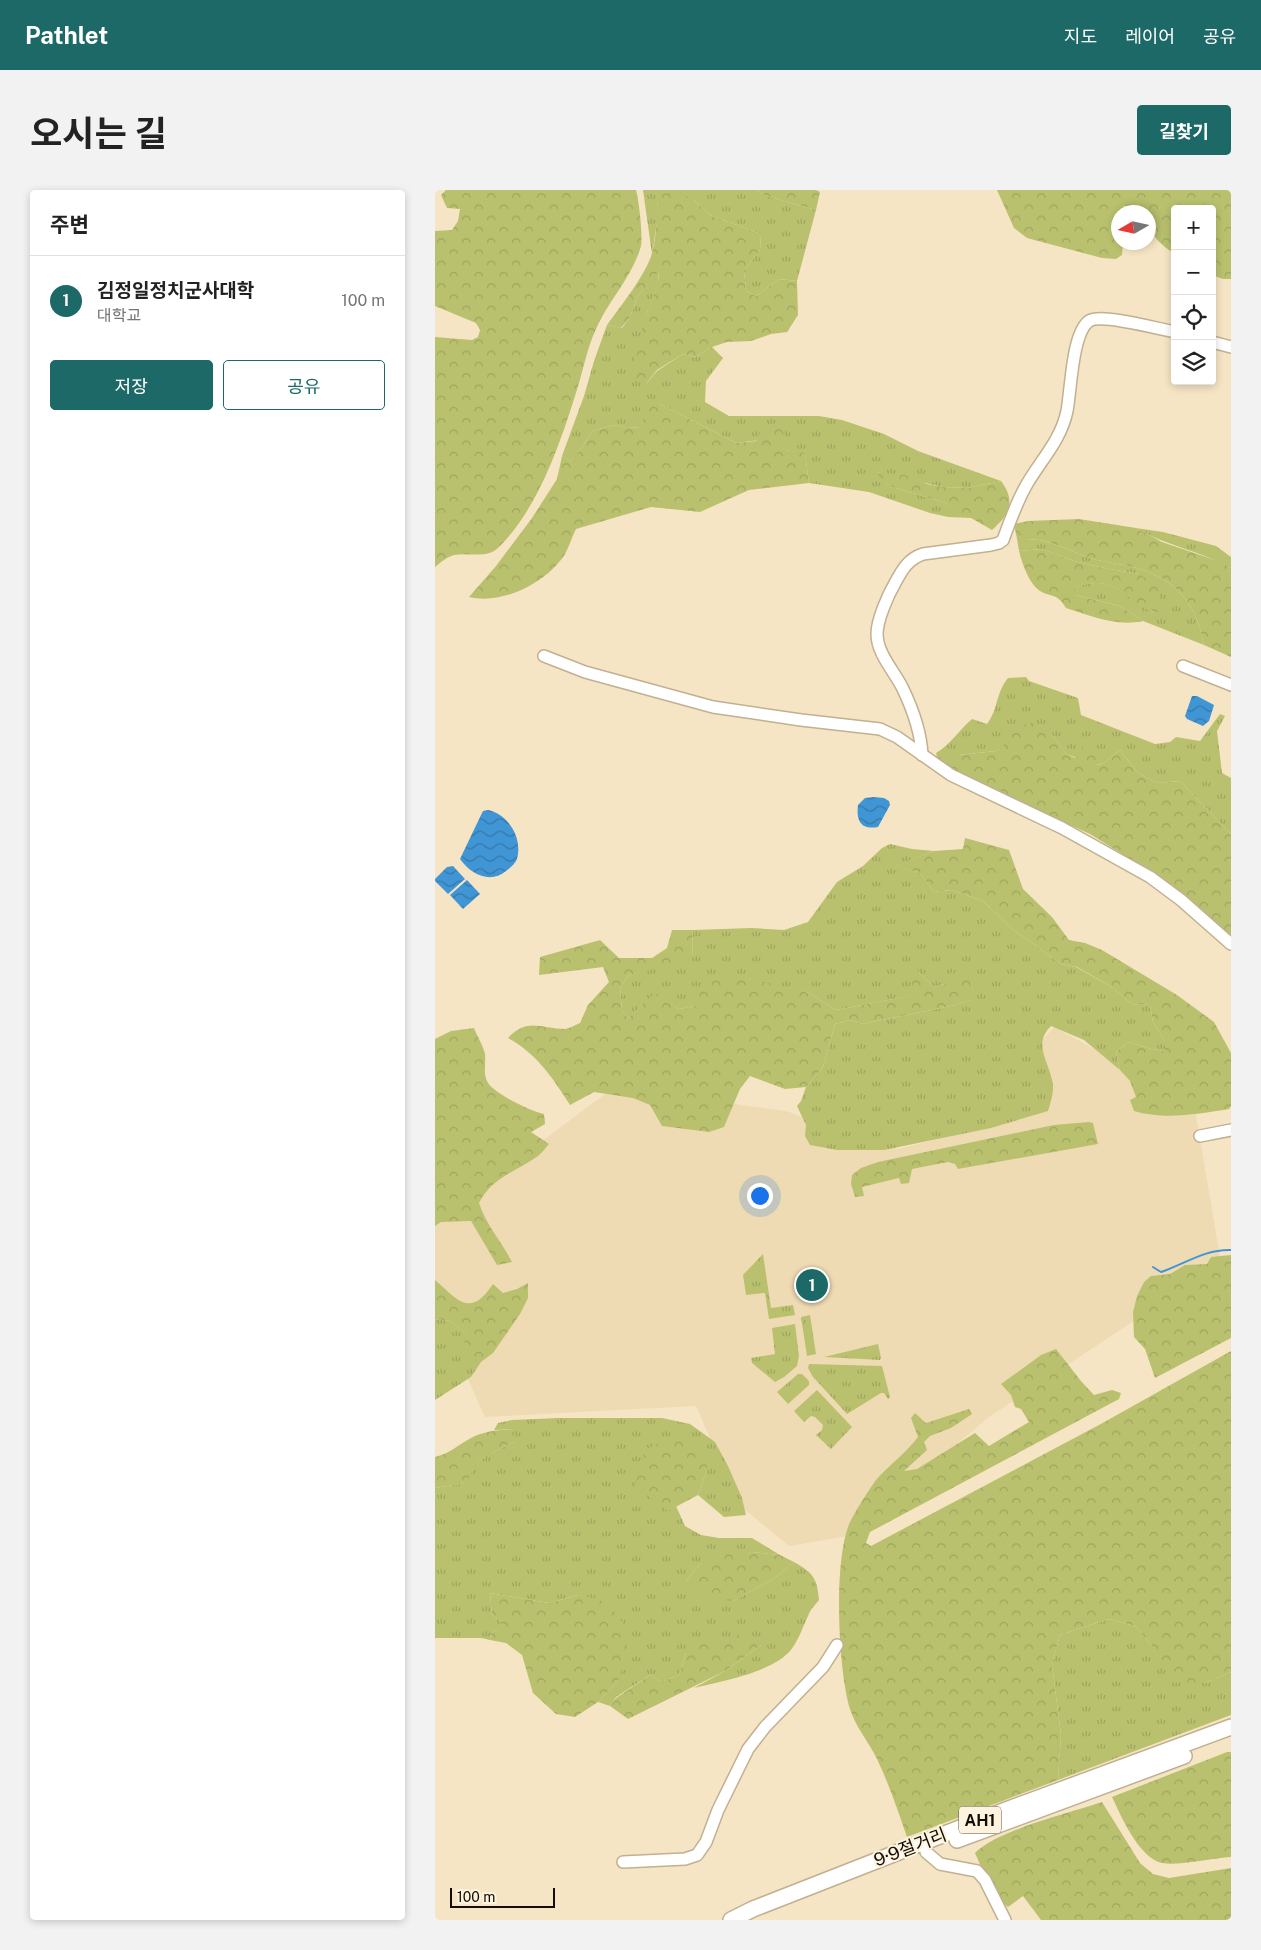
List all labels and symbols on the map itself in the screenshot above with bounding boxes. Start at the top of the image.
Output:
north arrow [1111,205,1156,250]
your location [747,1183,773,1209]
pin: 1 [796,1266,828,1304]
road number: AH1 [959,1806,1001,1834]
street label: 9·9절거리 [871,1824,949,1870]
scale bar [450,1885,555,1908]

